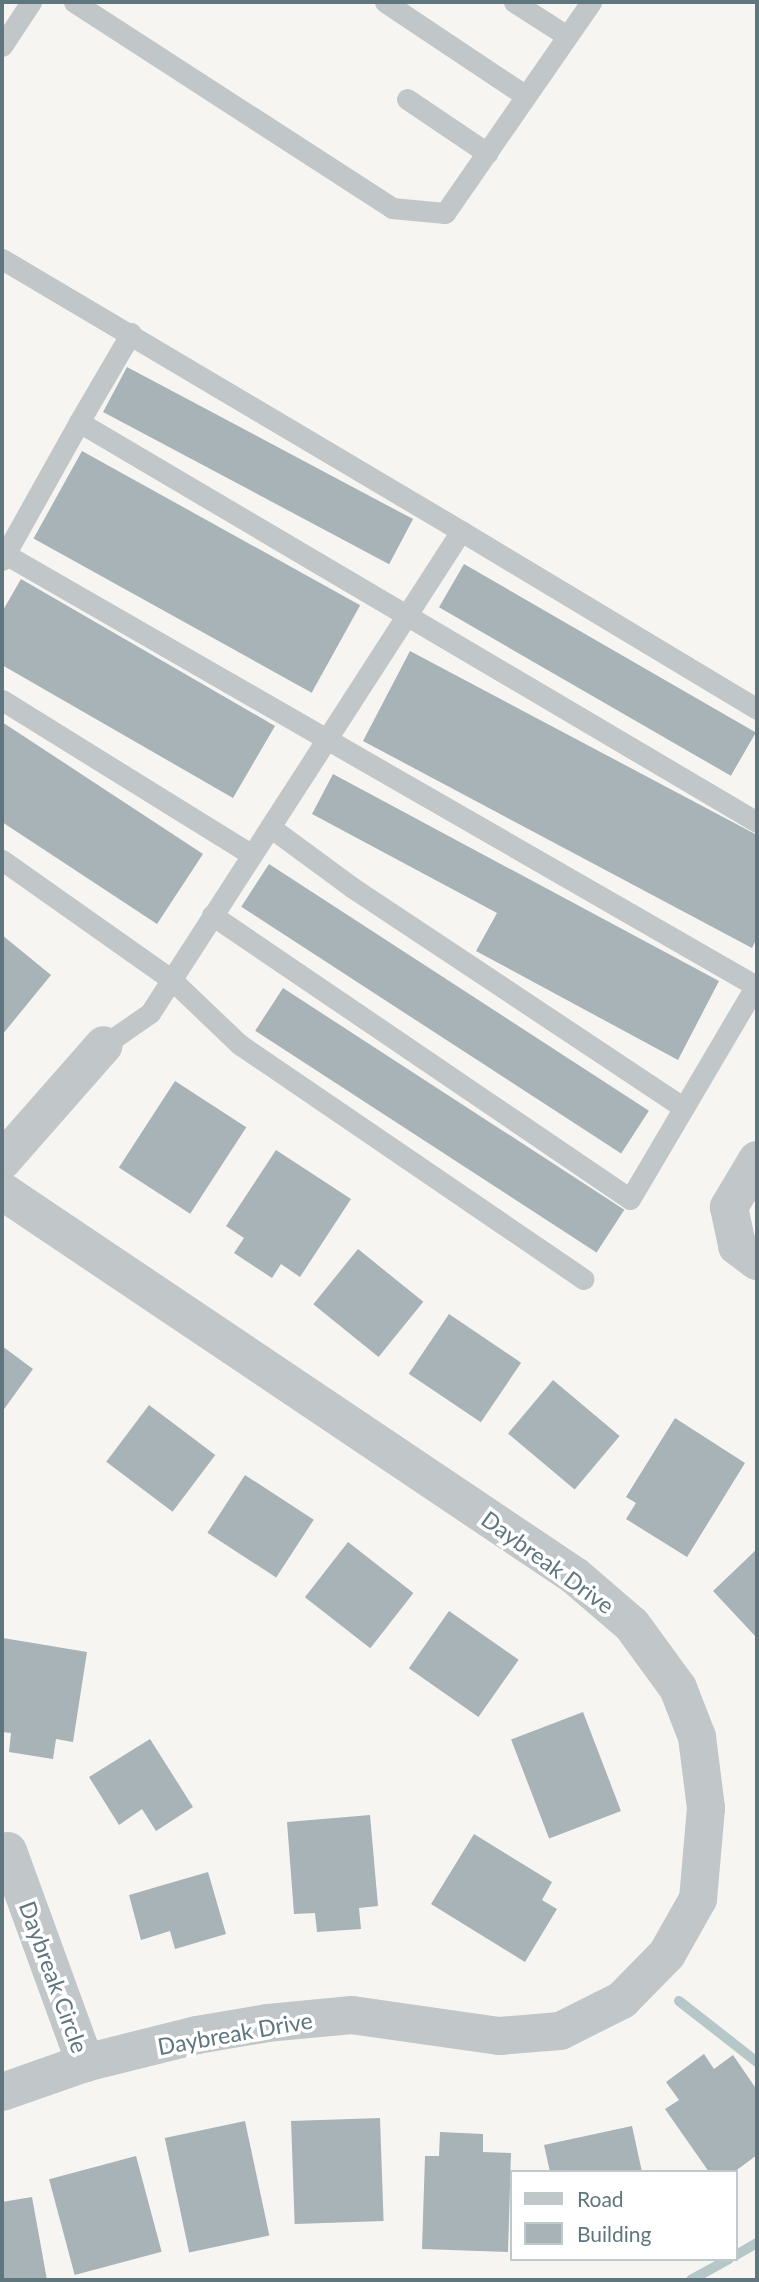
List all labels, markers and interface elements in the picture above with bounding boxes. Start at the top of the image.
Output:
street label: Daybreak Drive [476,1505,620,1619]
street label: Daybreak Circle [14,1897,94,2057]
street label: Daybreak Drive [155,2006,315,2060]
legend [510,2170,738,2261]
text: Road [577,2186,624,2211]
text: Building [577,2221,652,2246]

